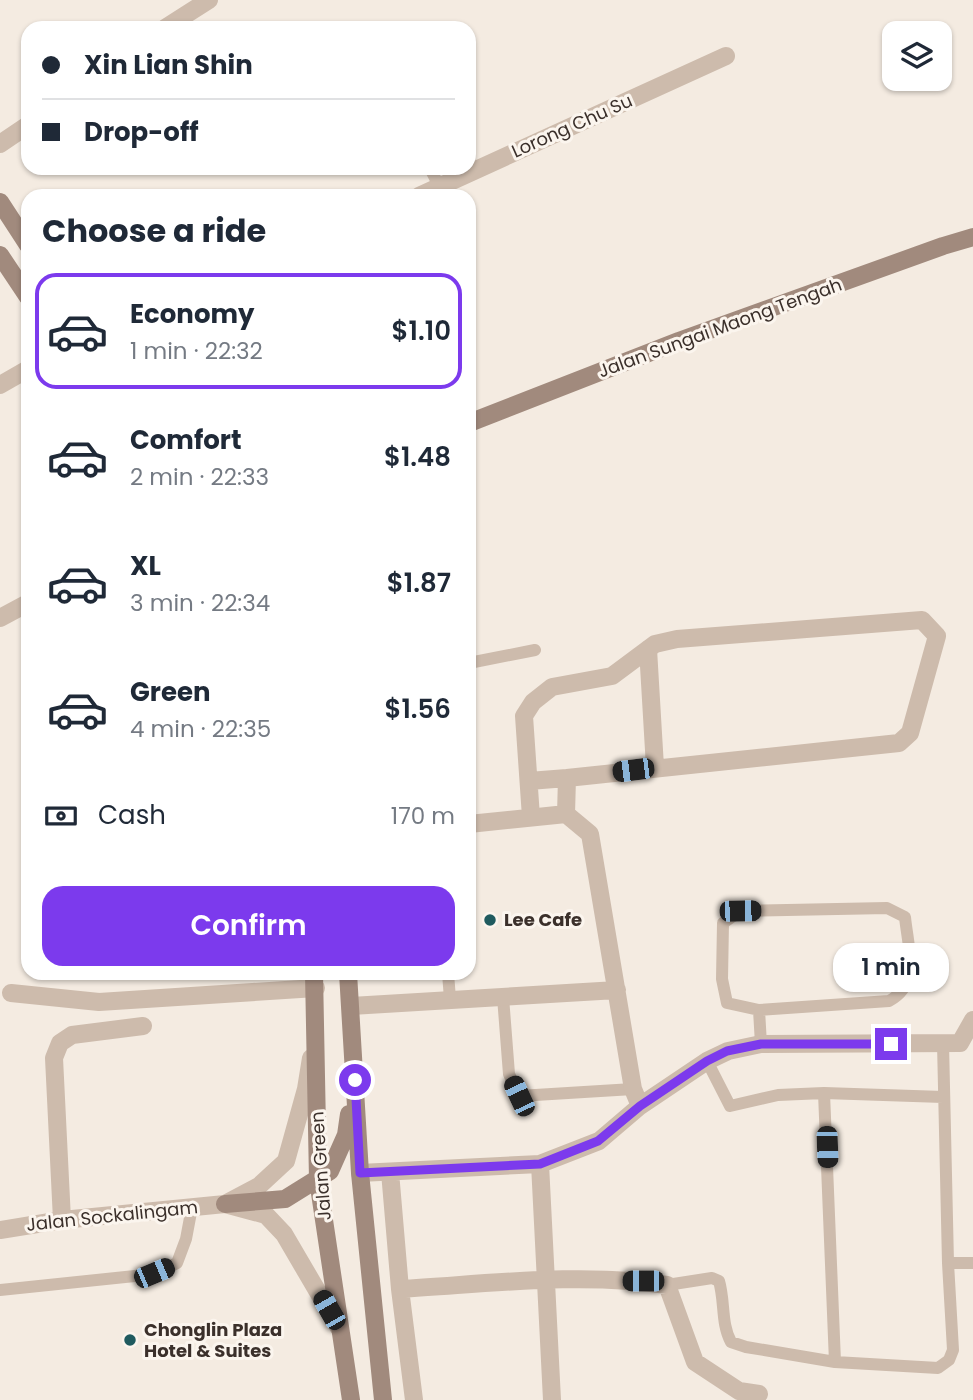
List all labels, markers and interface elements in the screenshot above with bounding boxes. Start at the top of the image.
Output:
map controls [882,21,952,91]
button: layers [882,21,952,91]
text: Xin Lian Shin [84,47,253,83]
street label: Lorong Chu Su [507,88,636,163]
text: Drop-off [84,114,199,150]
text: Choose a ride [42,208,266,253]
street label: Jalan Sungai Maong Tengah [594,272,845,383]
text: Economy [130,296,254,332]
icon: car [46,300,109,363]
text: $1.10 [392,313,451,349]
text: 1 min · 22:32 [130,335,263,367]
text: Comfort [130,422,242,458]
icon: car [46,426,109,489]
text: $1.48 [384,439,451,475]
text: 2 min · 22:33 [130,461,269,493]
text: XL [130,548,161,584]
icon: car [46,552,109,615]
text: $1.87 [387,565,451,601]
text: 3 min · 22:34 [130,587,270,619]
text: Green [130,674,211,710]
icon: car [46,678,109,741]
text: $1.56 [384,691,451,727]
text: 4 min · 22:35 [130,713,271,745]
car [611,757,656,783]
icon: cash [42,797,80,835]
text: Cash [98,797,166,833]
text: 170 m [391,800,455,832]
button: Confirm [42,886,455,966]
car [719,900,762,922]
place label: Lee Cafe [504,907,582,932]
marker: Lee Cafe [482,912,498,928]
callout: 1 min [833,942,949,992]
text: 1 min [861,951,921,983]
route end [875,1028,907,1060]
route start [339,1064,371,1096]
car [501,1073,538,1119]
street label: Jalan Green [304,1111,337,1221]
car [816,1126,839,1168]
street label: Jalan Sockalingam [25,1194,199,1237]
car [131,1255,178,1291]
car [623,1271,665,1292]
car [310,1287,349,1333]
place label: Chonglin Plaza Hotel & Suites [144,1317,282,1363]
marker: Chonglin Plaza Hotel & Suites [122,1332,138,1348]

